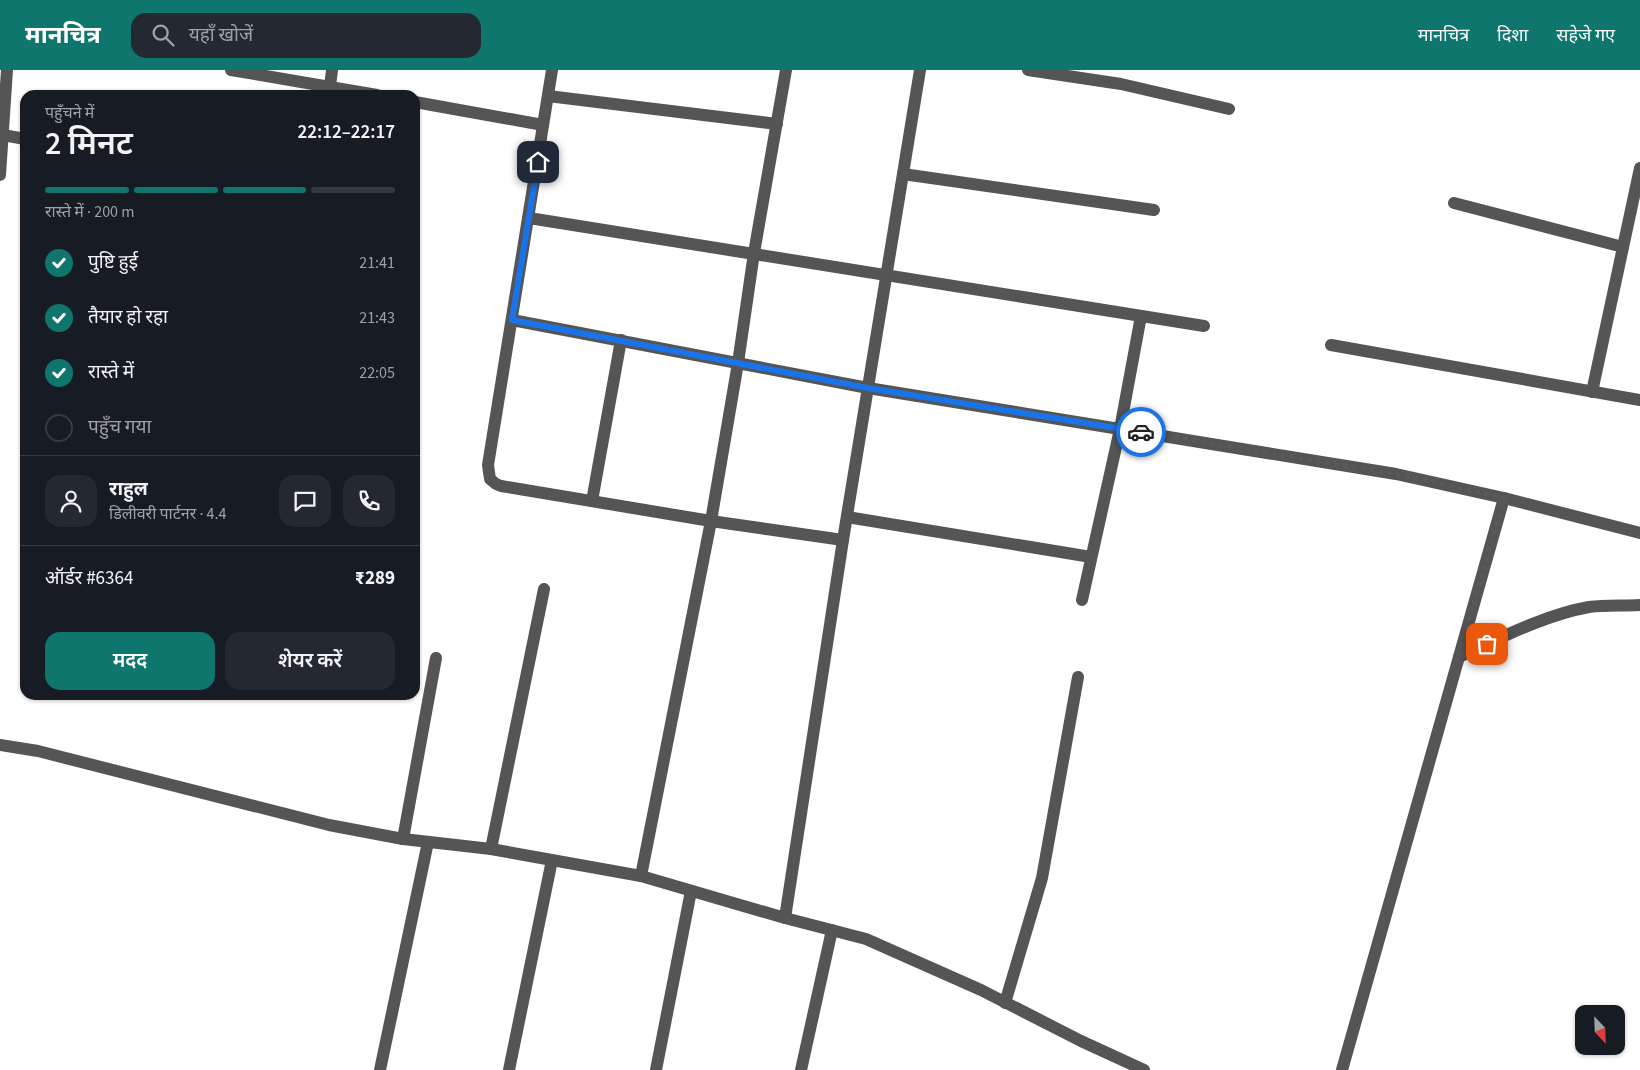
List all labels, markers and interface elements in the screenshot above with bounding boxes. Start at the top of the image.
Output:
search box [131,13,481,58]
text: मानचित्र [25,18,101,53]
icon: search [149,21,177,49]
text: यहाँ खोजें [189,22,253,49]
text: मानचित्र [1418,23,1469,48]
text: दिशा [1497,23,1528,48]
text: सहेजे गए [1556,23,1615,48]
text: पहुँचने में [45,102,94,124]
text: 22:12–22:17 [297,119,395,146]
text: 2 मिनट [45,121,133,167]
pin [517,141,559,183]
icon: home [524,148,552,176]
text: रास्ते में · 200 m [45,201,135,223]
icon: check [45,249,73,277]
text: पुष्टि हुई [88,249,138,276]
text: 21:41 [359,252,395,274]
icon: check [45,304,73,332]
text: तैयार हो रहा [88,304,168,331]
text: 21:43 [359,307,395,329]
icon: check [45,359,73,387]
text: रास्ते में [88,359,134,386]
text: 22:05 [359,362,395,384]
courier [1116,407,1166,457]
text: पहुँच गया [88,414,151,441]
icon: car [1127,418,1155,446]
button: person [45,475,97,527]
button: chat [279,475,331,527]
button: phone [343,475,395,527]
text: राहुल [109,476,148,503]
text: डिलीवरी पार्टनर · 4.4 [109,503,226,525]
text: ऑर्डर #6364 [45,565,133,592]
text: ₹289 [355,565,395,592]
pin [1466,623,1508,665]
icon: bag [1473,630,1501,658]
button: मदद [45,632,215,690]
button: शेयर करें [225,632,395,690]
north arrow [1575,1005,1625,1055]
map controls [1575,1005,1625,1055]

